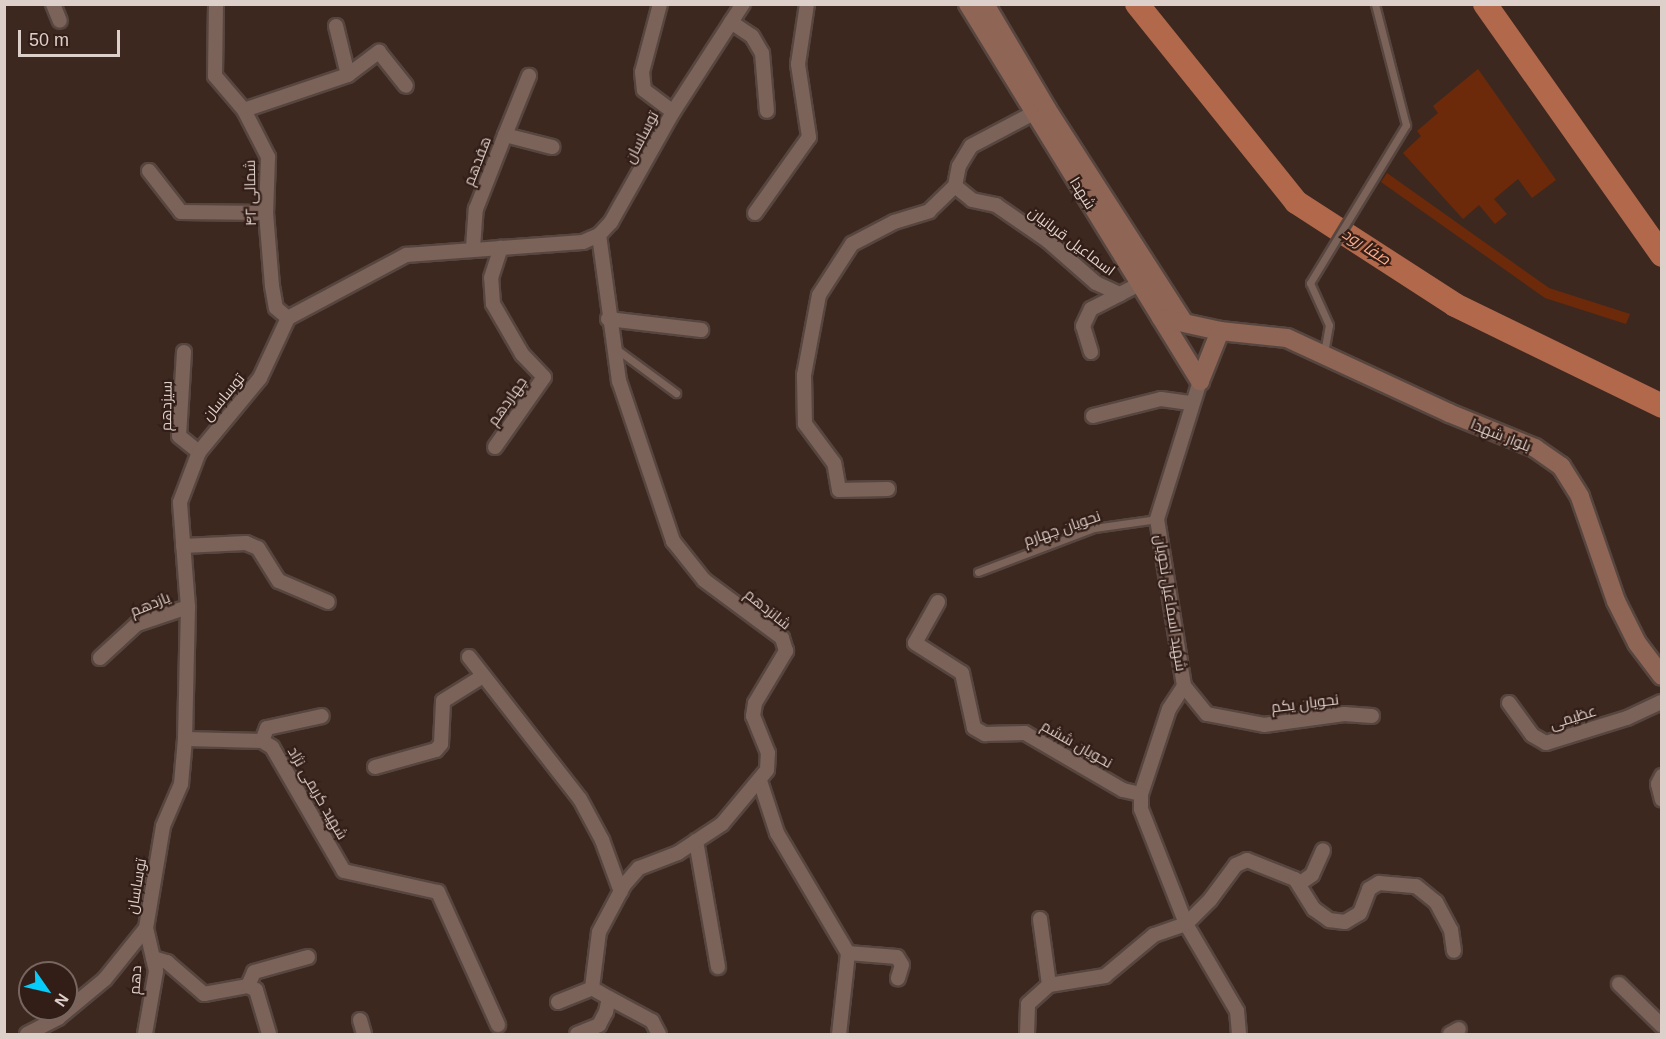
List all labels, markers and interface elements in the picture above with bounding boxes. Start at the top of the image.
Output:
scale bar [21,18,123,56]
text: 50 m [29,30,69,50]
street label: توساسان [620,108,662,166]
street label: هفدهم [459,134,495,188]
street label: شمالی ۴۲ [240,160,260,226]
street label: شهدا [1066,174,1100,212]
street label: اسماعیل قربانیان [1025,203,1119,279]
water label: صفا رود [1338,224,1394,270]
street label: توساسان [198,370,248,424]
street label: چهاردهم [484,373,530,429]
street label: سیزدهم [157,381,175,431]
street label: بلوار شهدا [1468,415,1534,455]
street label: نحویان چهارم [1021,506,1103,550]
street label: شهید اسماعیل نحویان [1151,533,1191,673]
street label: شانزدهم [741,585,795,633]
street label: یازدهم [127,588,173,620]
street label: نحویان یکم [1270,690,1340,716]
street label: عظیمی [1547,701,1599,733]
street label: نحویان ششم [1038,716,1116,772]
street label: شهید کریمی نژاد [284,743,352,843]
street label: توساسان [122,857,150,915]
north arrow [18,961,78,1021]
street label: دهم [125,965,145,995]
text: N [51,991,72,1010]

